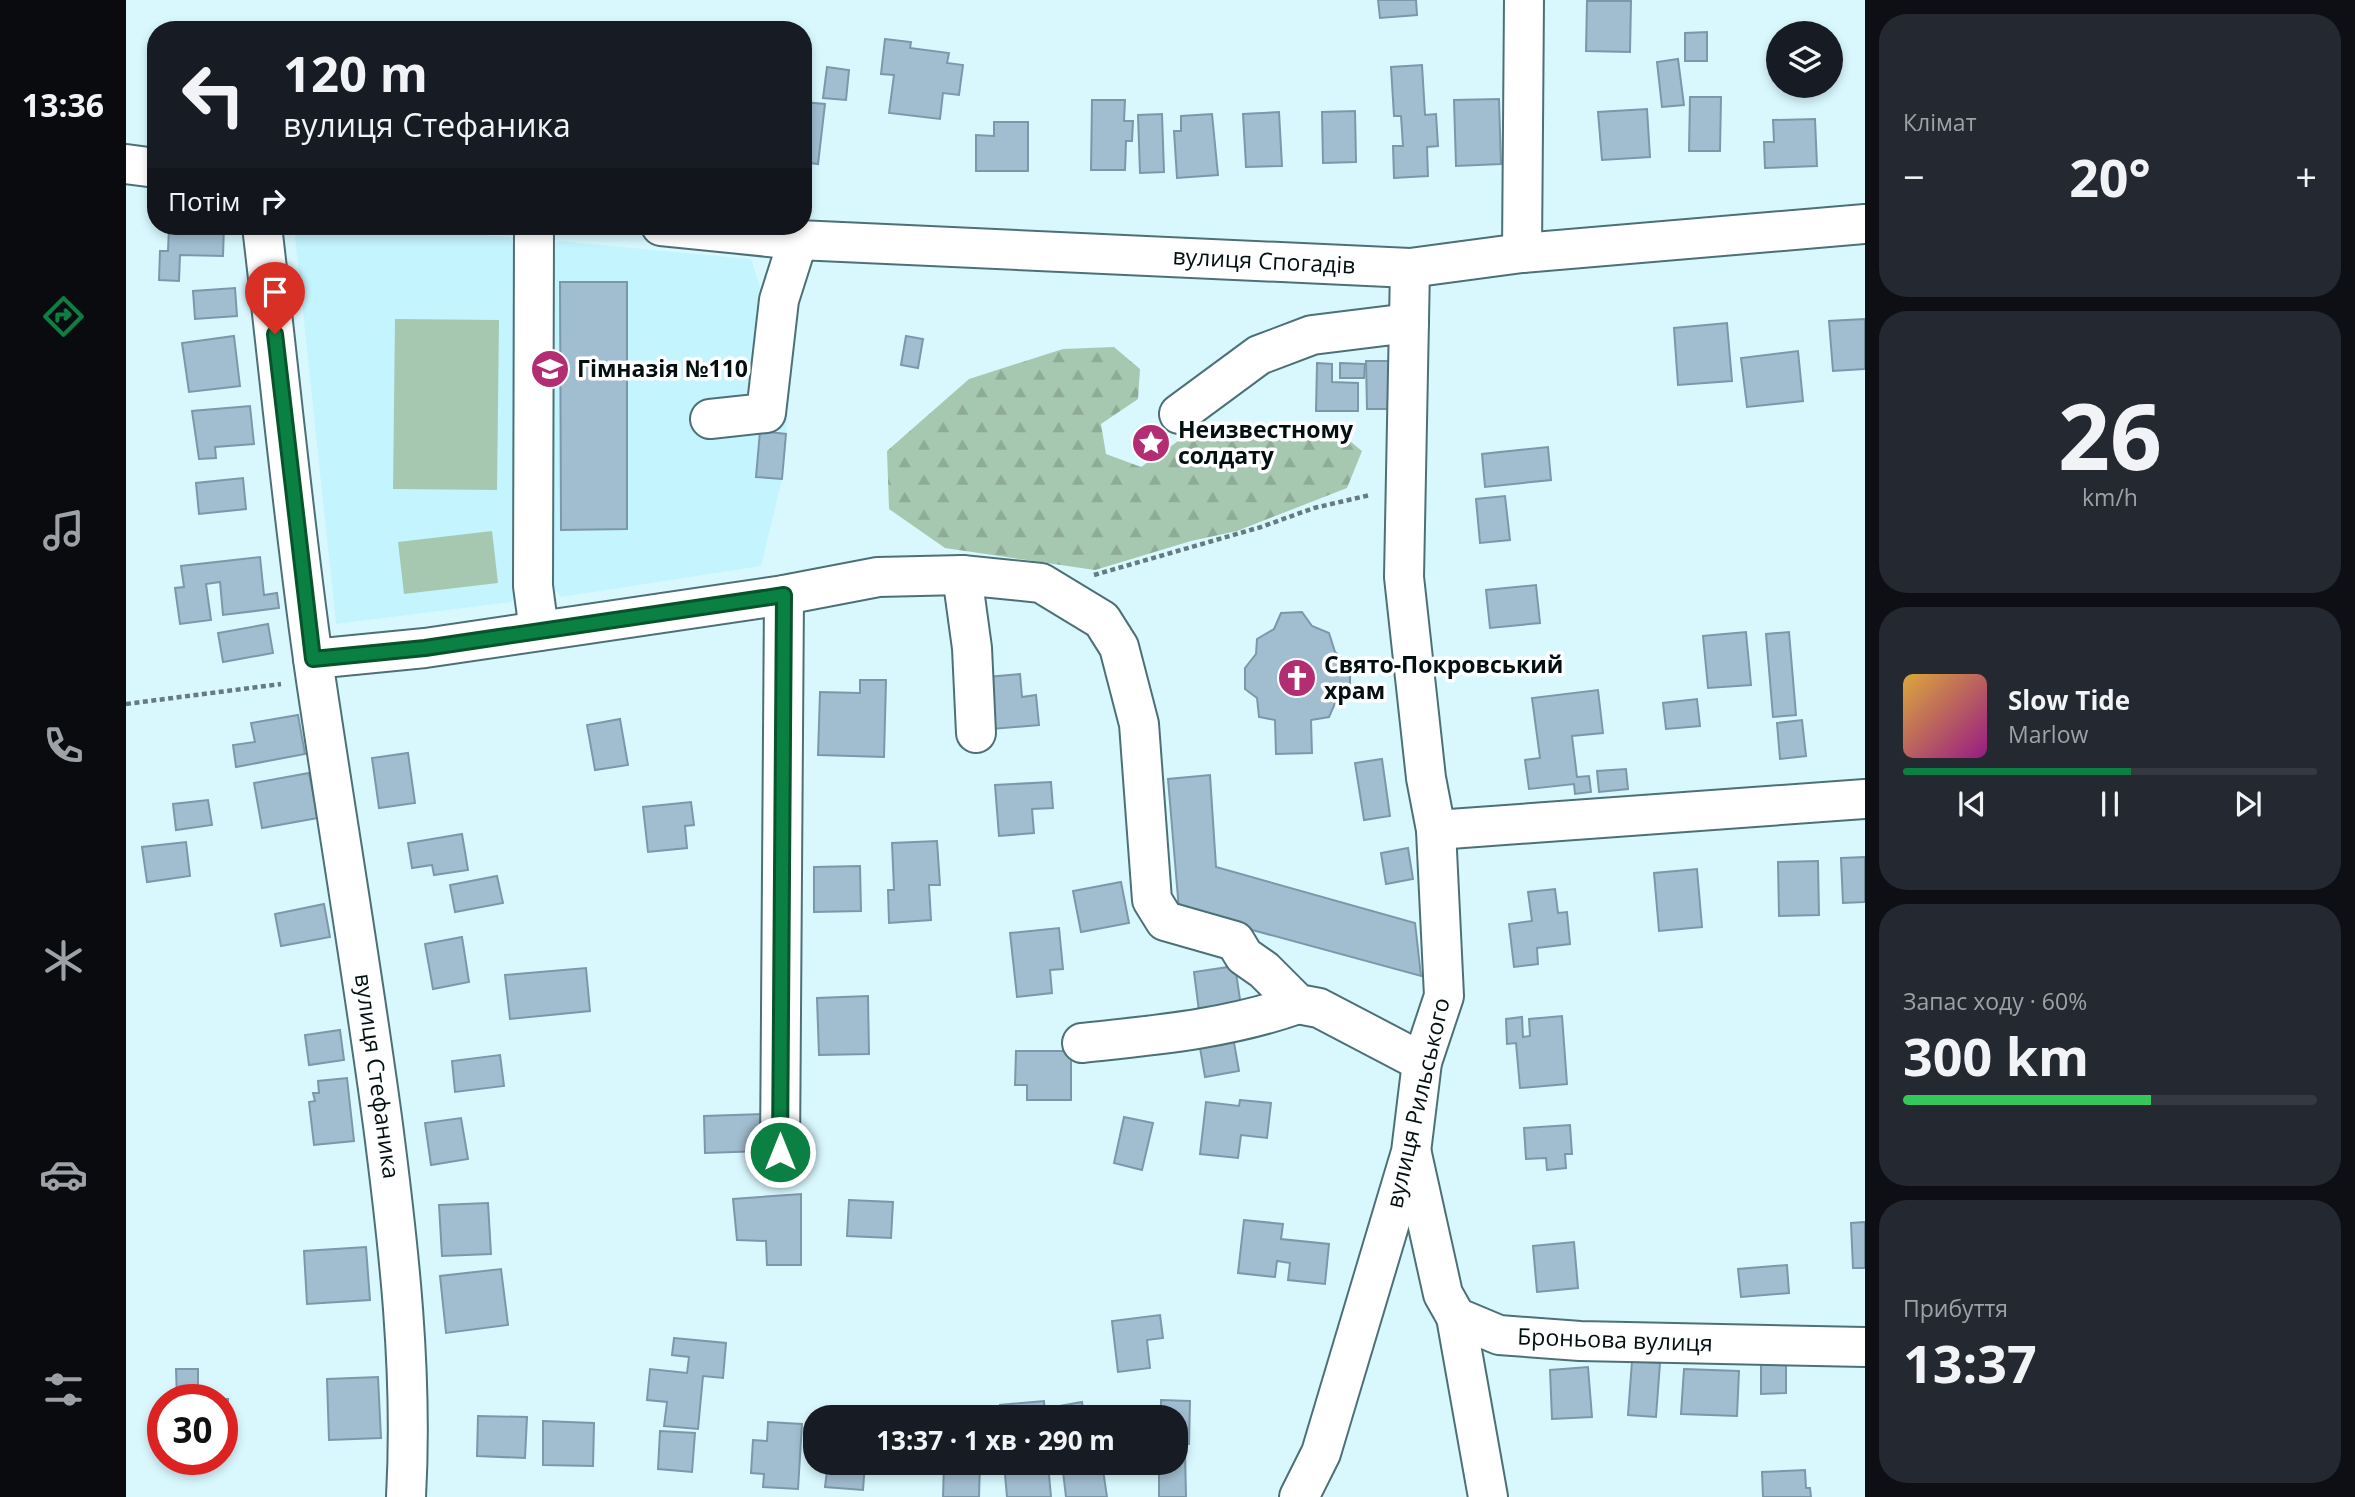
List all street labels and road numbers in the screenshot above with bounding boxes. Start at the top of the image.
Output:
street label: вулиця Спогадів [1172,239,1356,281]
street label: вулиця Стефаника [348,971,408,1181]
street label: вулиця Рильського [1377,994,1457,1211]
street label: Броньова вулиця [1517,1320,1713,1358]

